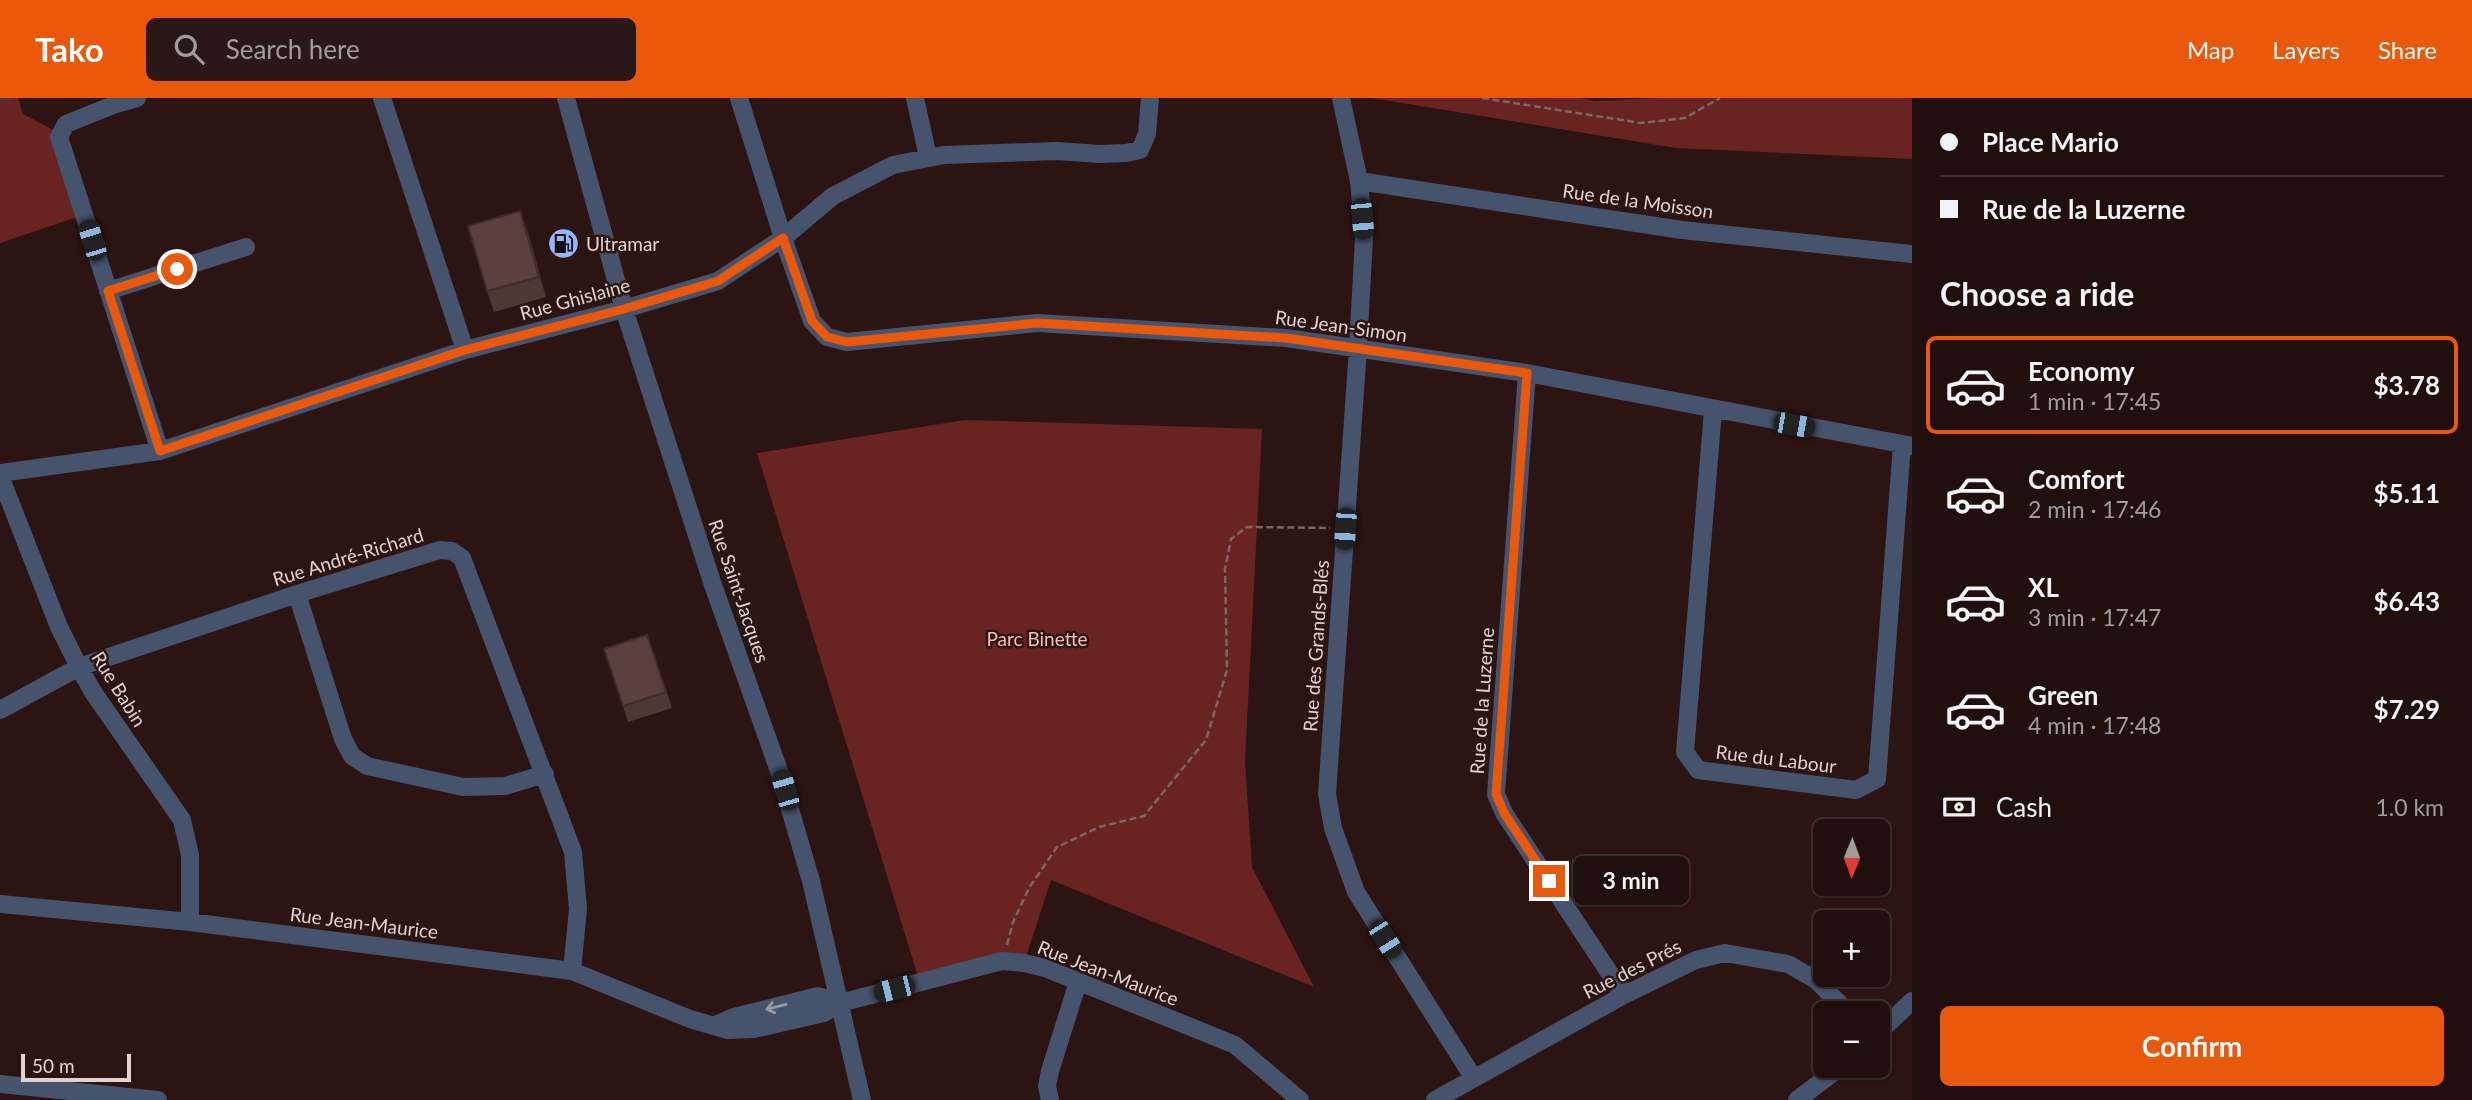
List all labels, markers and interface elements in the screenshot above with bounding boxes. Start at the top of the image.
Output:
search box [146,18,636,81]
text: Tako [35,29,104,69]
icon: search [170,30,208,68]
text: Search here [226,33,360,65]
text: Map [2187,35,2234,64]
text: Layers [2272,35,2340,64]
text: Share [2378,35,2437,64]
text: Place Mario [1982,126,2119,158]
street label: Rue de la Moisson [1561,179,1715,222]
text: Rue de la Luzerne [1982,193,2185,225]
car [1350,197,1375,241]
car [76,217,109,263]
fuel station icon: Ultramar [546,227,580,261]
place label: Ultramar [586,232,659,255]
route start [161,253,193,285]
street label: Rue Ghislaine [517,273,633,324]
text: Choose a ride [1940,274,2134,313]
street label: Rue Jean-Simon [1274,305,1409,346]
icon: car [1944,354,2007,417]
text: Economy [2028,355,2134,387]
text: $3.78 [2374,369,2440,401]
text: 1 min · 17:45 [2028,387,2161,415]
car [1772,411,1817,439]
icon: car [1944,462,2007,525]
text: Comfort [2028,463,2125,495]
text: $5.11 [2374,477,2440,509]
text: 2 min · 17:46 [2028,495,2161,523]
car [1334,507,1357,551]
street label: Rue Saint-Jacques [704,516,775,666]
street label: Rue André-Richard [270,523,426,590]
street label: Rue des Grands-Blés [1298,559,1333,733]
icon: car [1944,570,2007,633]
text: XL [2028,571,2059,603]
text: $6.43 [2374,585,2440,617]
text: 3 min · 17:47 [2028,603,2161,631]
park label: Parc Binette [986,627,1088,650]
street label: Rue de la Luzerne [1465,627,1498,775]
street label: Rue Babin [87,647,152,731]
icon: car [1944,678,2007,741]
text: Green [2028,679,2098,711]
text: $7.29 [2374,693,2440,725]
text: 4 min · 17:48 [2028,711,2161,739]
street label: Rue du Labour [1714,740,1838,777]
car [770,767,801,813]
icon: cash [1940,788,1978,826]
text: Cash [1996,791,2052,823]
text: 1.0 km [2375,793,2444,821]
north arrow [1813,819,1890,896]
map controls [1813,819,1890,1078]
callout: 3 min [1574,856,1689,906]
route end [1533,865,1565,897]
text: 3 min [1602,866,1660,894]
street label: Rue Jean-Maurice [289,902,439,943]
button: + [1813,910,1890,987]
car [1365,916,1406,962]
street label: Rue des Prés [1579,934,1685,1003]
street label: Rue Jean-Maurice [1034,935,1182,1010]
car [872,974,917,1004]
one-way arrow [765,1001,788,1014]
button: − [1813,1001,1890,1078]
button: Confirm [1940,1006,2444,1086]
scale bar [21,1051,131,1083]
text: 50 m [32,1054,75,1077]

